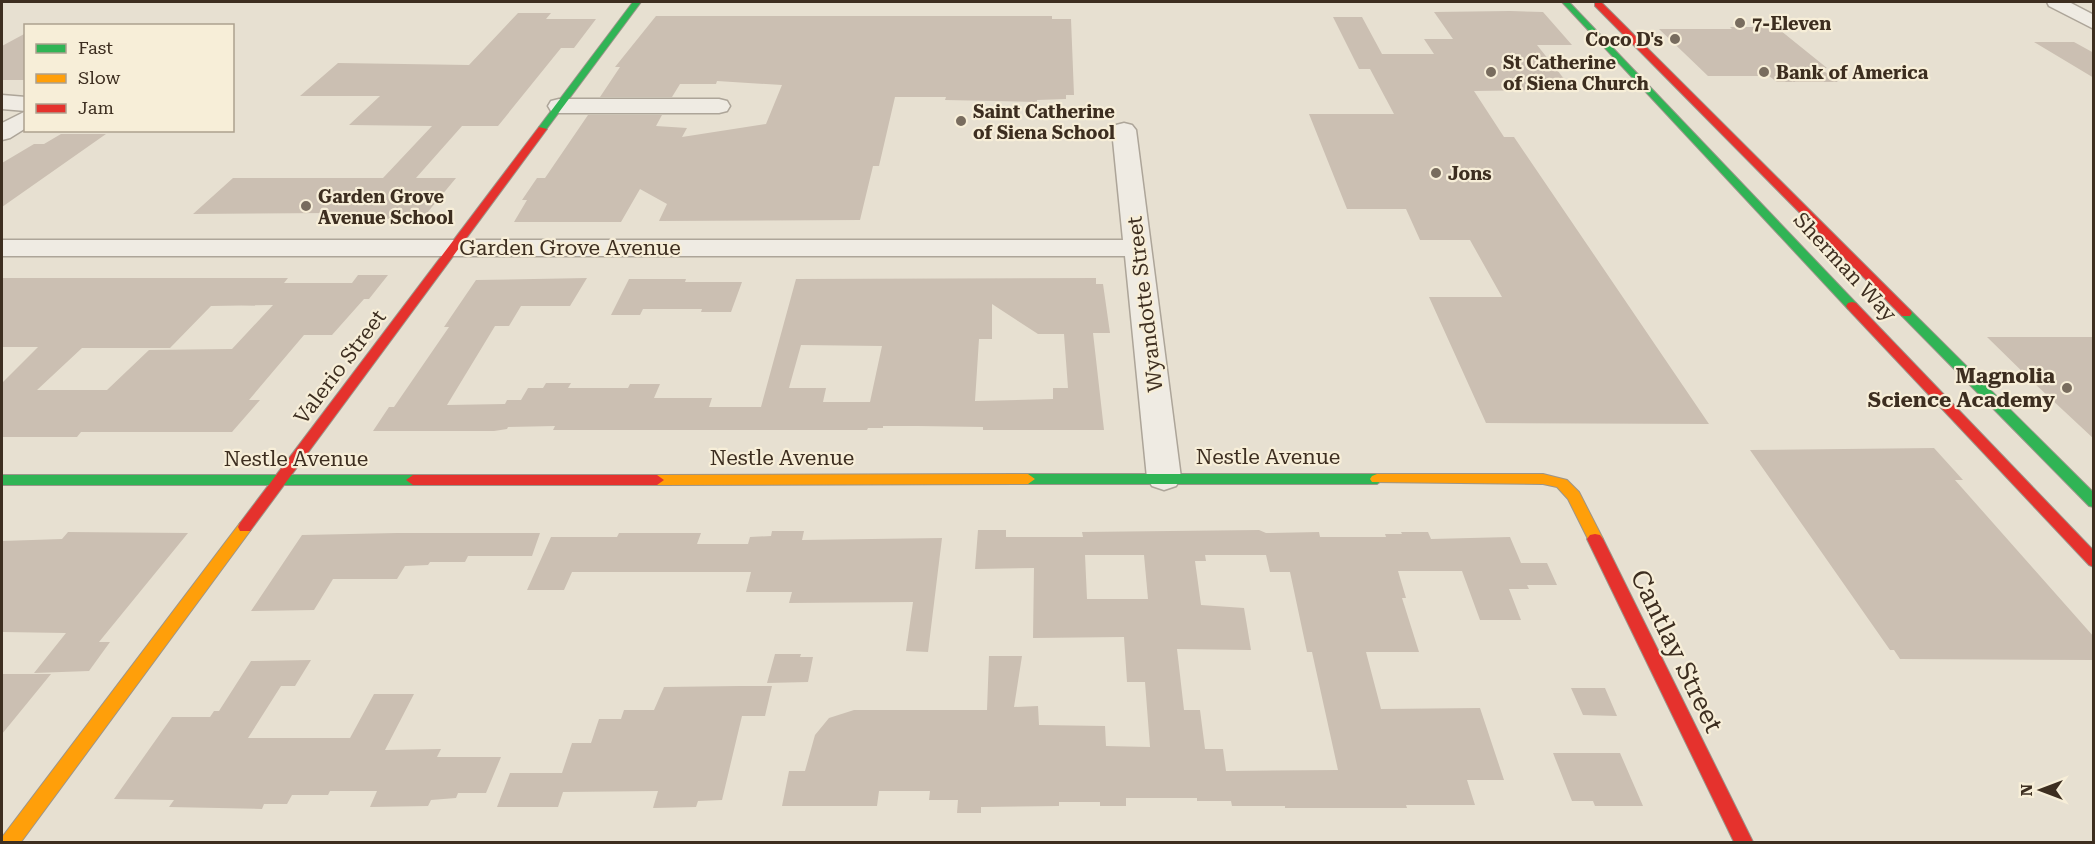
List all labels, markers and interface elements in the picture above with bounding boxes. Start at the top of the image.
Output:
place label: 7-Eleven [1752,13,1831,34]
marker: 7-Eleven [1733,16,1747,30]
legend [24,24,234,132]
place label: Coco D's [1585,29,1663,50]
marker: Coco D's [1668,32,1682,46]
text: Fast [78,37,113,58]
place label: St Catherine of Siena Church [1503,52,1649,94]
place label: Bank of America [1776,62,1929,83]
marker: St Catherine of Siena Church [1484,65,1498,79]
marker: Bank of America [1757,65,1771,79]
text: Slow [78,67,120,88]
text: Jam [78,97,114,118]
place label: Saint Catherine of Siena School [973,101,1115,143]
marker: Saint Catherine of Siena School [954,114,968,128]
place label: Jons [1448,163,1492,184]
marker: Jons [1429,166,1443,180]
place label: Garden Grove Avenue School [318,186,454,228]
marker: Garden Grove Avenue School [299,199,313,213]
street label: Sherman Way [1789,208,1902,327]
street label: Wyandotte Street [1122,215,1168,393]
street label: Garden Grove Avenue [459,236,681,260]
street label: Valerio Street [289,305,391,429]
place label: Magnolia Science Academy [1868,364,2056,412]
marker: Magnolia Science Academy [2060,381,2074,395]
street label: Nestle Avenue [1196,445,1340,469]
street label: Nestle Avenue [710,446,854,470]
street label: Nestle Avenue [224,447,368,471]
street label: Cantlay Street [1625,565,1729,737]
north arrow [2011,760,2071,820]
text: N [2017,784,2036,796]

